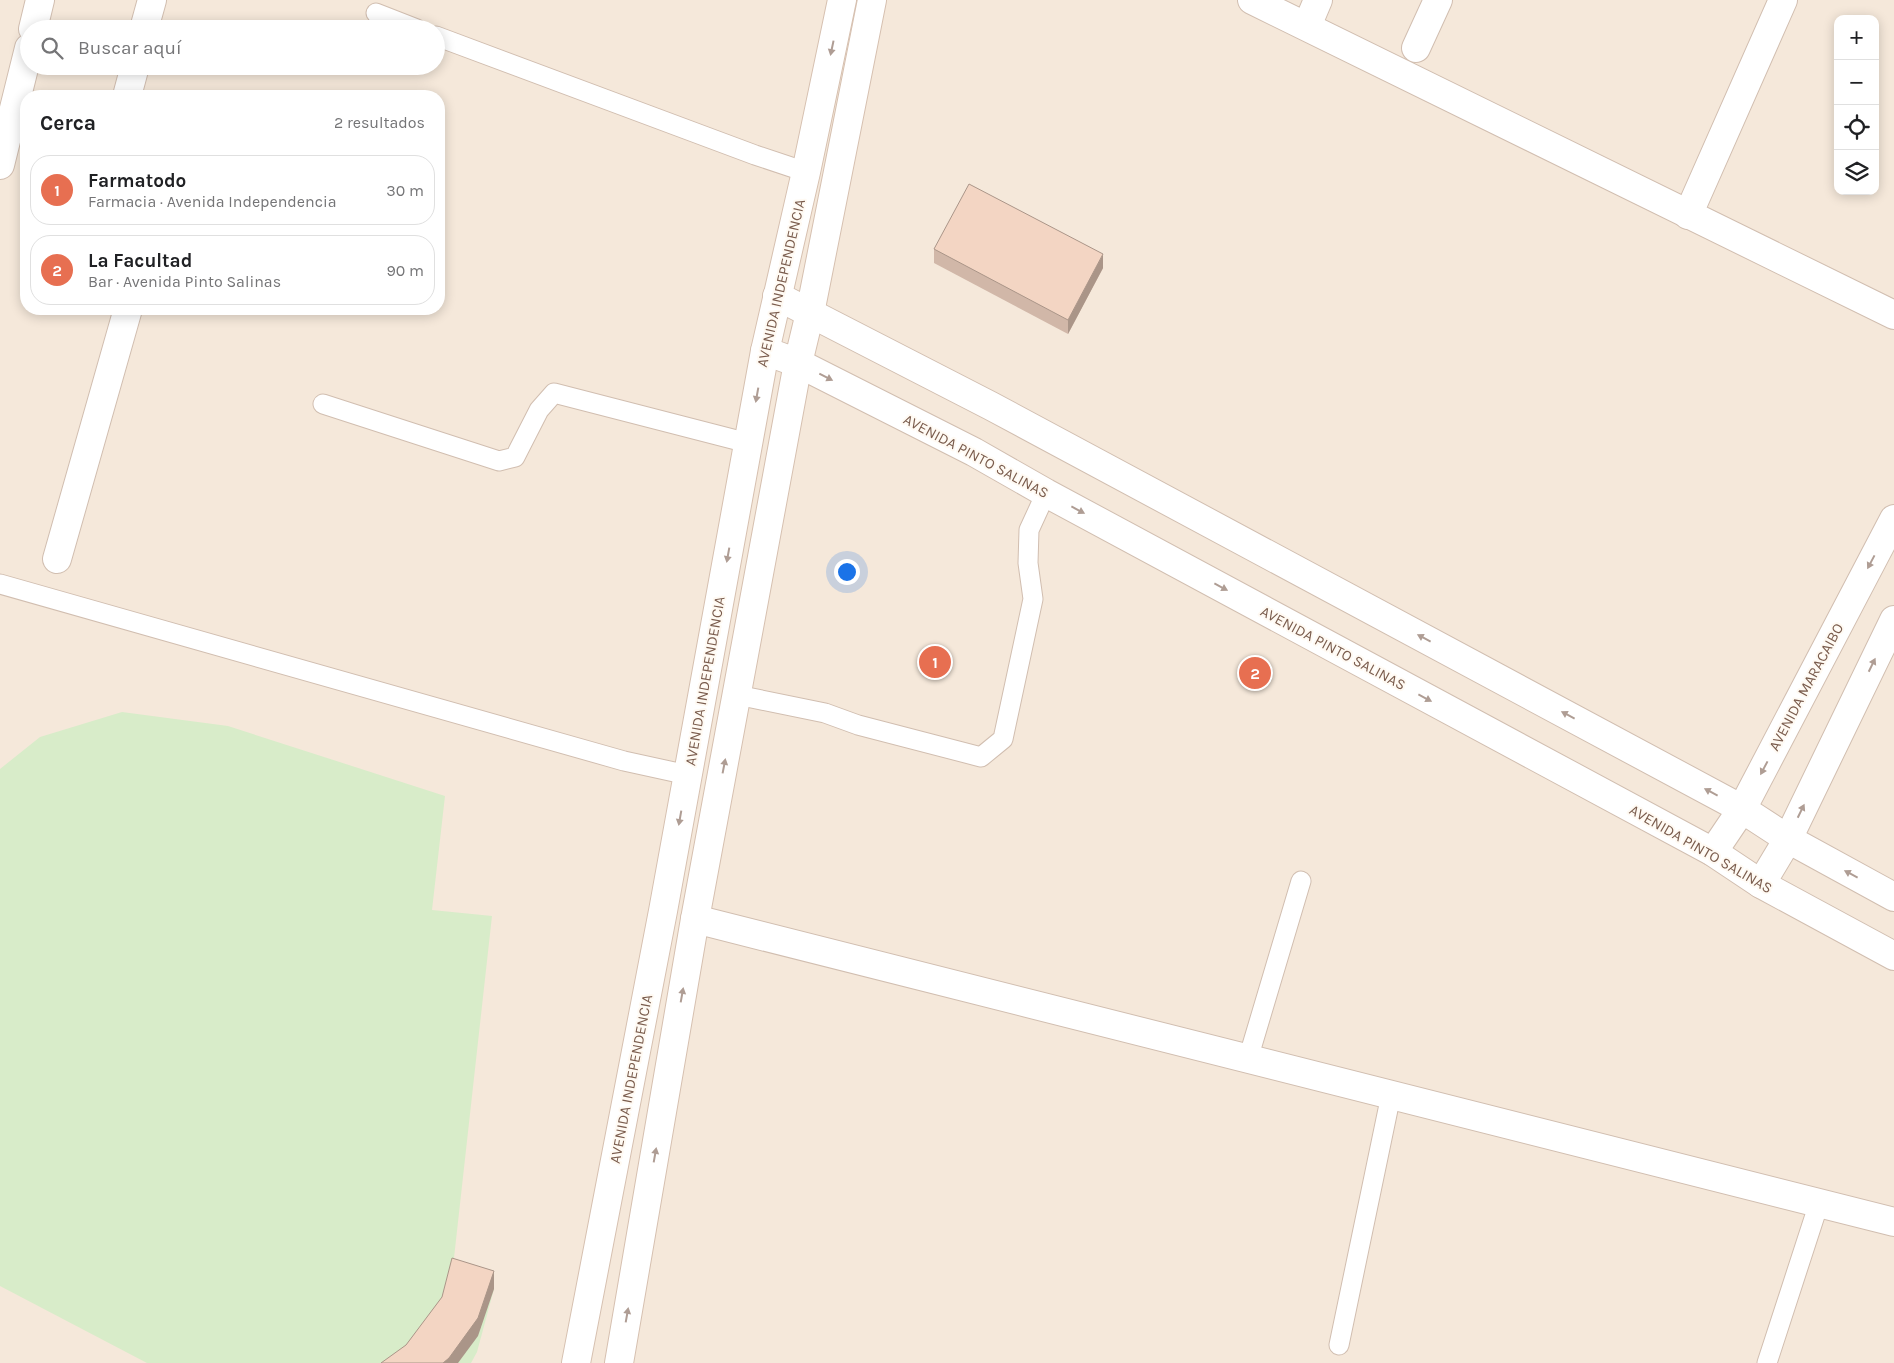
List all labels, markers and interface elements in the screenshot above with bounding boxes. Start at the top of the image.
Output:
map controls [1834,15,1879,195]
button: + [1834,15,1879,60]
search box [20,20,445,75]
icon: search [38,34,66,62]
text: Buscar aquí [78,37,182,59]
one-way arrow [827,40,835,56]
button: − [1834,60,1879,105]
button: locate [1834,105,1879,150]
text: Cerca [40,111,96,135]
text: 2 resultados [334,113,425,132]
button: layers [1834,150,1879,195]
text: Farmatodo [88,170,186,192]
text: 1 [54,181,60,200]
text: 30 m [386,181,424,200]
text: Farmacia · Avenida Independencia [88,192,337,211]
street label: AVENIDA INDEPENDENCIA [753,197,809,369]
text: La Facultad [88,250,192,272]
text: 2 [52,261,62,280]
text: 90 m [386,261,424,280]
text: Bar · Avenida Pinto Salinas [88,272,281,291]
one-way arrow [819,373,833,381]
one-way arrow [753,387,761,402]
street label: AVENIDA PINTO SALINAS [900,410,1052,502]
one-way arrow [1070,506,1085,514]
one-way arrow [723,547,731,563]
one-way arrow [1867,555,1875,569]
your location [834,559,860,585]
one-way arrow [1213,583,1228,591]
street label: AVENIDA INDEPENDENCIA [681,594,729,767]
street label: AVENIDA PINTO SALINAS [1257,602,1409,694]
street label: AVENIDA MARACAIBO [1765,620,1847,754]
one-way arrow [1417,634,1432,642]
pin: 1 [919,643,951,681]
pin: 2 [1239,654,1271,692]
one-way arrow [1868,658,1876,672]
one-way arrow [1419,693,1432,702]
one-way arrow [1560,711,1575,719]
one-way arrow [720,757,728,773]
one-way arrow [1760,761,1768,775]
one-way arrow [1703,788,1718,796]
street label: AVENIDA PINTO SALINAS [1626,801,1776,897]
one-way arrow [1797,804,1805,818]
one-way arrow [675,810,683,826]
one-way arrow [1844,869,1858,878]
one-way arrow [679,986,687,1002]
street label: AVENIDA INDEPENDENCIA [606,992,656,1165]
one-way arrow [651,1146,659,1162]
one-way arrow [624,1307,632,1323]

